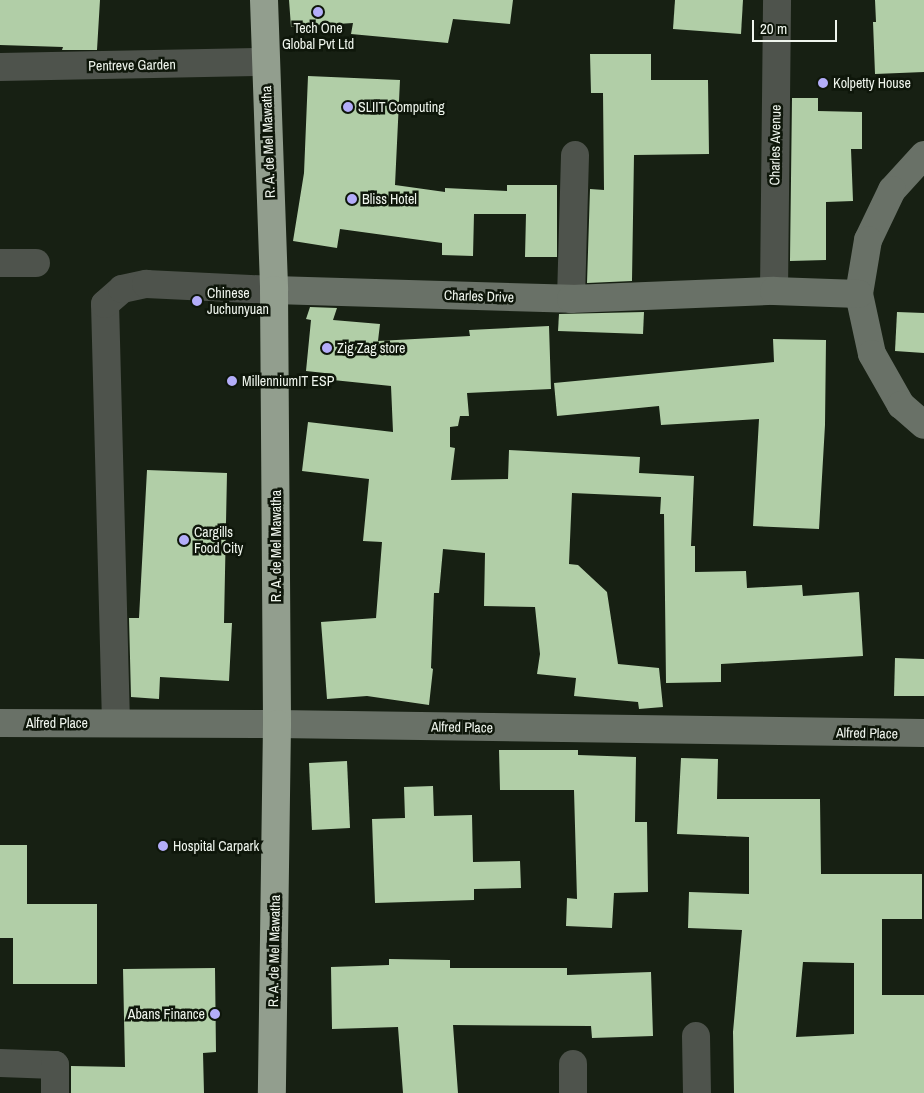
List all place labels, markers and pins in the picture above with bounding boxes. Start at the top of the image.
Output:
marker: Tech One Global Pvt Ltd [312,6,324,18]
place label: Tech One Global Pvt Ltd [282,20,354,52]
place label: Kolpetty House [833,75,911,91]
marker: Kolpetty House [817,77,829,89]
place label: SLIIT Computing [358,99,445,115]
marker: SLIIT Computing [342,101,354,113]
place label: Bliss Hotel [362,191,417,207]
marker: Bliss Hotel [346,193,358,205]
place label: Chinese Juchunyuan [207,285,269,318]
marker: Chinese Juchunyuan [191,295,203,307]
place label: Zig Zag store [337,340,405,356]
marker: Zig Zag store [321,342,333,354]
place label: MillenniumIT ESP [242,373,335,389]
marker: MillenniumIT ESP [226,375,238,387]
place label: Cargills Food City [194,524,243,556]
marker: Cargills Food City [178,534,190,546]
place label: Hospital Carpark [173,838,259,854]
marker: Hospital Carpark [157,840,169,852]
place label: Abans Finance [128,1006,205,1022]
marker: Abans Finance [209,1008,221,1020]

